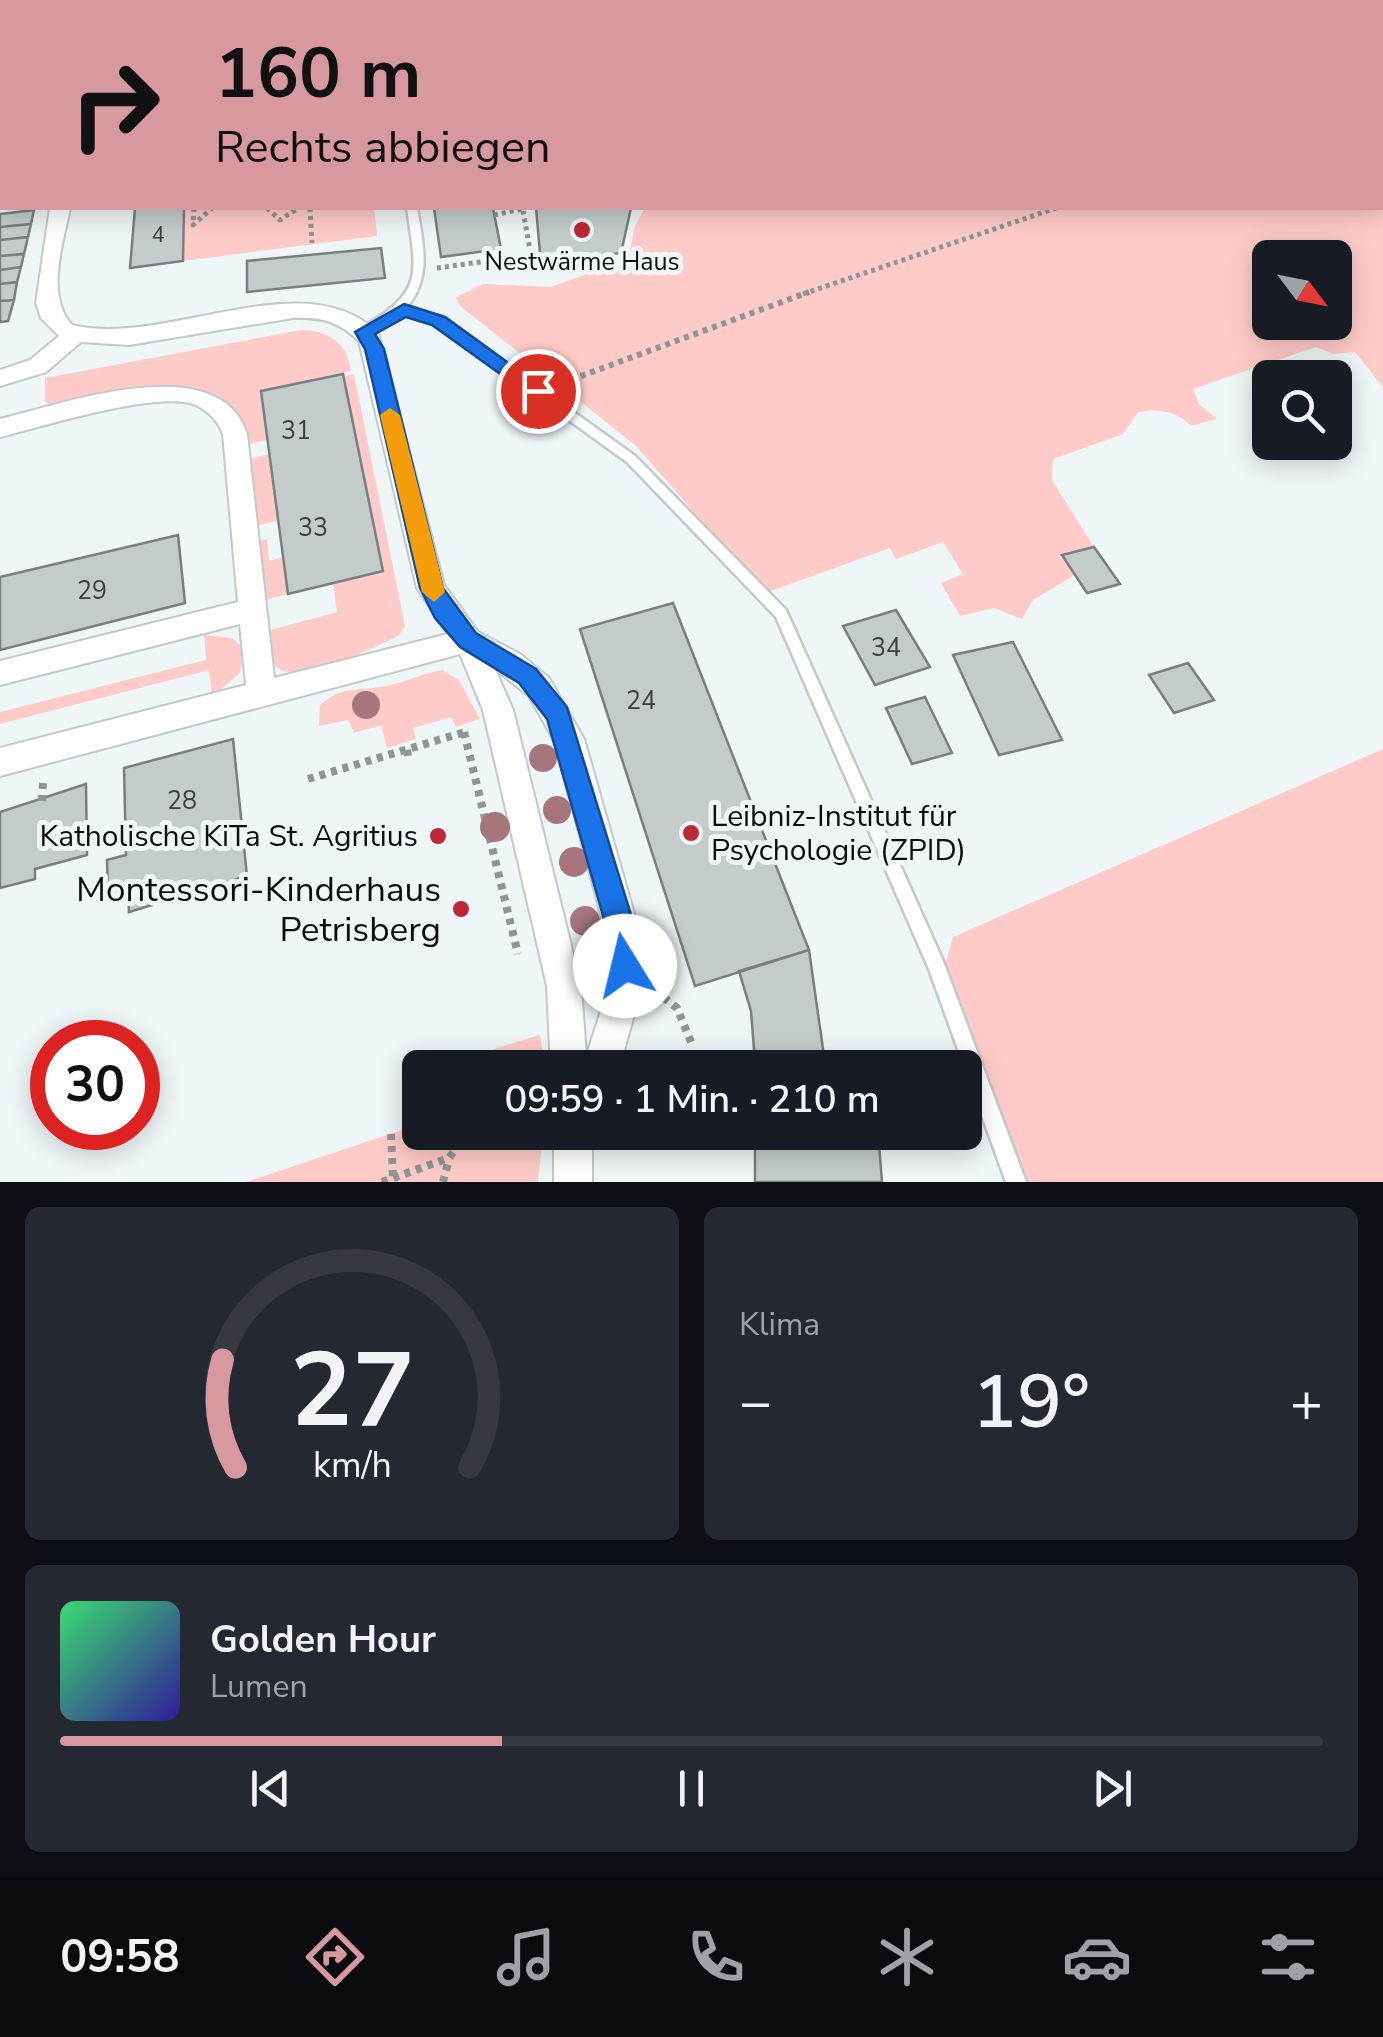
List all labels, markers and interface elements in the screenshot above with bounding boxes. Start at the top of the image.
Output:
text: 160 m [215,26,421,122]
icon: right [50,40,180,170]
text: Rechts abbiegen [215,117,550,178]
marker: Nestwärme Haus [571,219,593,241]
house number: 4 [151,220,165,250]
north arrow [1252,240,1352,340]
map controls [1252,240,1352,460]
place label: Nestwärme Haus [484,245,680,279]
pin [496,349,581,434]
button: search [1252,360,1352,460]
icon: arrive [511,364,566,419]
house number: 31 [281,414,311,448]
house number: 33 [298,511,328,545]
house number: 29 [77,574,107,608]
house number: 34 [871,631,901,665]
house number: 24 [626,684,656,718]
house number: 28 [167,784,197,818]
place label: Leibniz-Institut für Psychologie (ZPID) [711,796,966,871]
place label: Katholische KiTa St. Agritius [40,816,418,857]
marker: Leibniz-Institut für Psychologie (ZPID) [680,822,702,844]
marker: Katholische KiTa St. Agritius [427,825,449,847]
place label: Montessori-Kinderhaus Petrisberg [76,866,441,953]
marker: Montessori-Kinderhaus Petrisberg [450,898,472,920]
position arrow [573,914,677,1018]
speed limit sign: 30 [30,1020,160,1150]
text: 09:59 · 1 Min. · 210 m [504,1074,880,1125]
text: Klima [739,1303,820,1346]
text: 27 [290,1320,414,1462]
text: 19° [972,1351,1090,1453]
text: − [739,1365,772,1440]
text: + [1290,1365,1323,1440]
text: km/h [313,1441,391,1490]
text: Golden Hour [210,1614,436,1665]
text: Lumen [210,1665,308,1708]
icon: previous [243,1761,298,1816]
icon: pause [664,1761,719,1816]
icon: next [1085,1761,1140,1816]
icon: directions [300,1922,370,1992]
icon: music [491,1922,561,1992]
icon: phone [681,1922,751,1992]
icon: climate [872,1922,942,1992]
icon: car [1062,1922,1132,1992]
icon: filters [1253,1922,1323,1992]
text: 09:58 [60,1927,179,1988]

